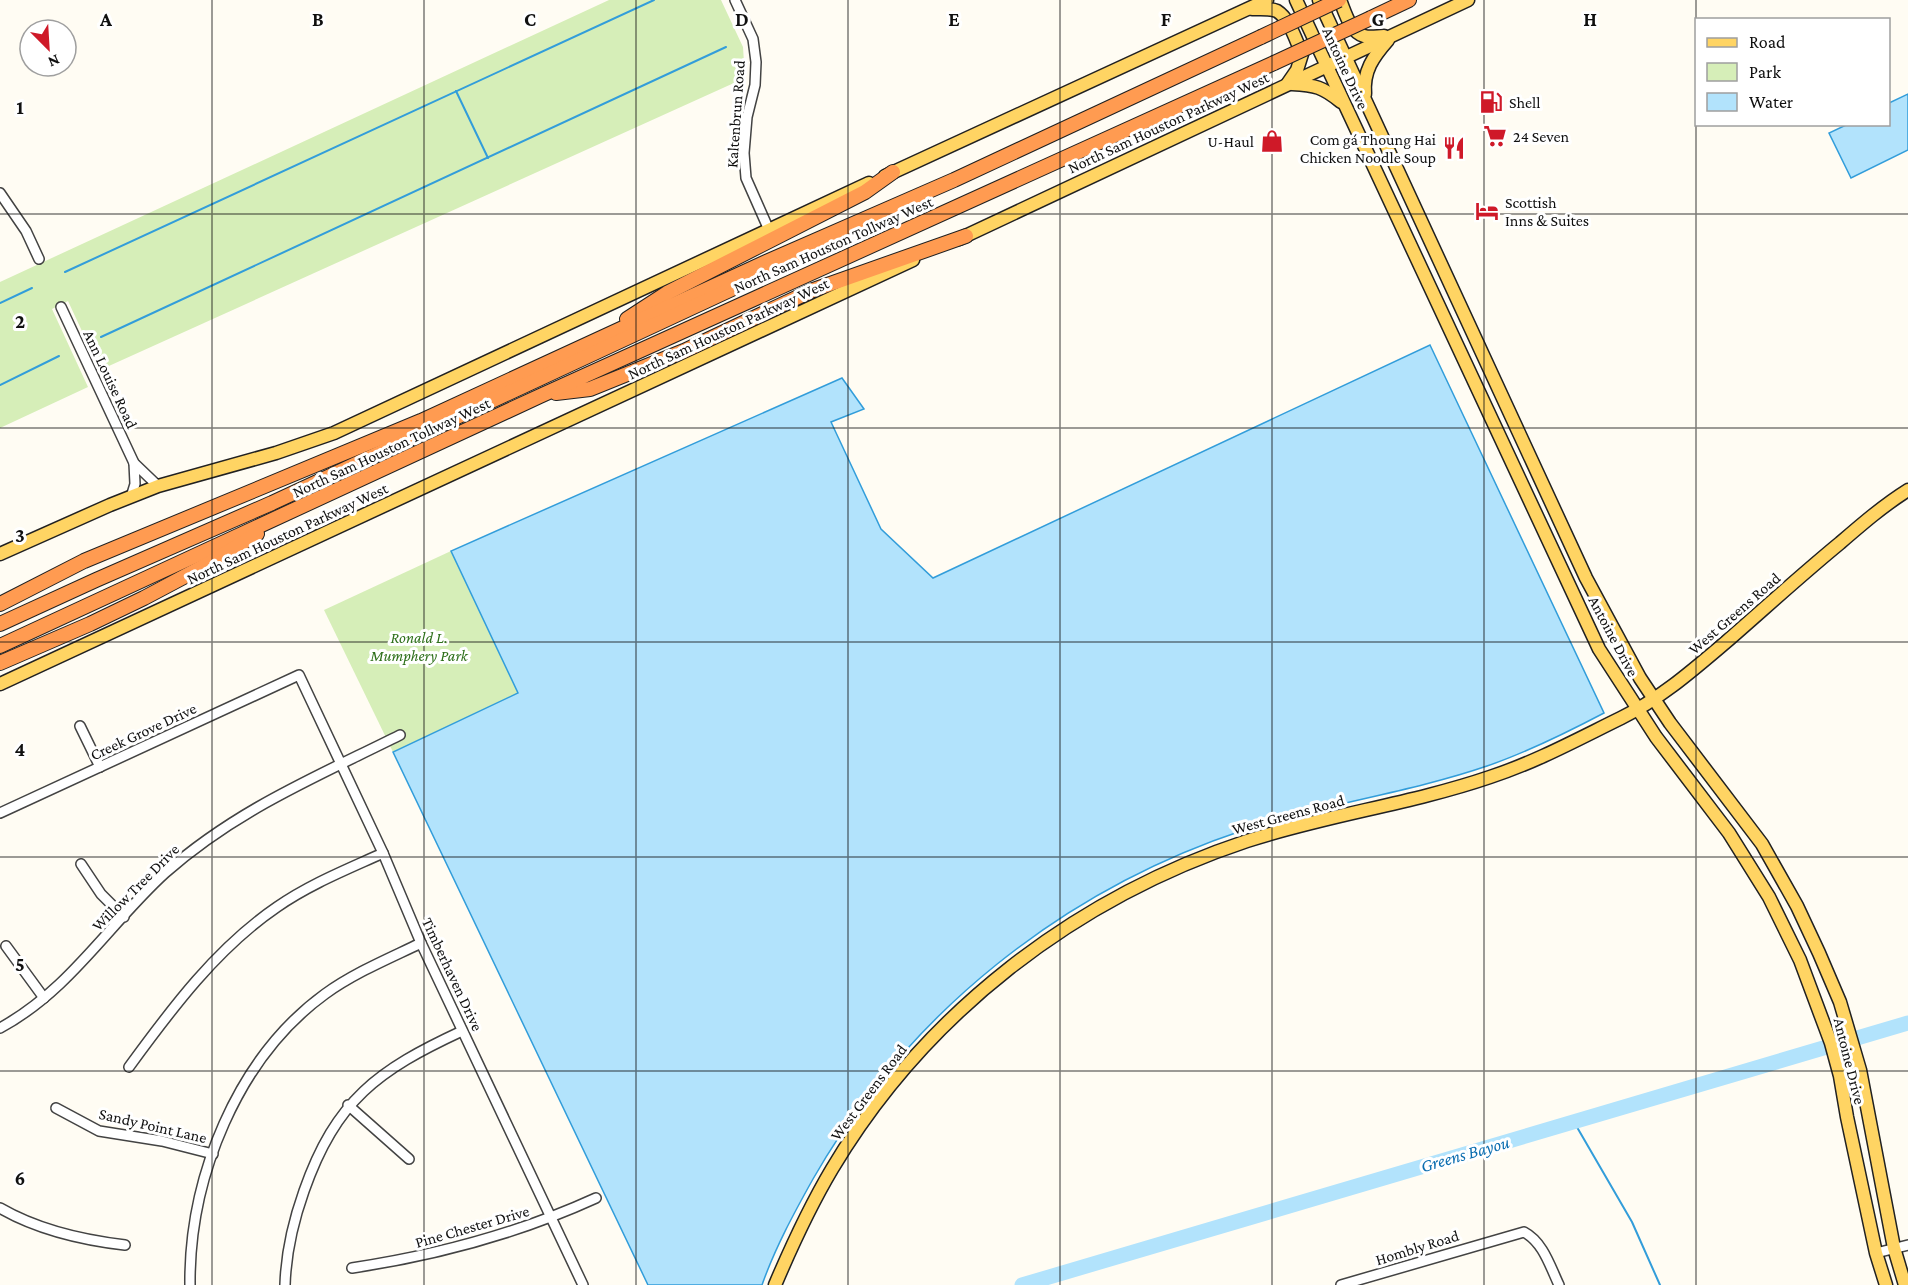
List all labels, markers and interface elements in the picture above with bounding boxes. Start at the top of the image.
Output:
text: A [99,8,113,30]
text: B [312,8,324,30]
text: C [524,8,536,30]
text: D [735,8,749,30]
text: E [948,8,960,30]
text: F [1161,8,1172,30]
text: G [1372,8,1385,30]
text: H [1583,8,1597,30]
north arrow [18,18,78,78]
legend [1695,18,1890,126]
street label: Antoine Drive [1319,25,1372,112]
text: Road [1749,32,1786,52]
text: N [45,51,62,71]
street label: Kaltenbrun Road [723,59,748,168]
text: Park [1749,62,1781,82]
street label: North Sam Houston Parkway West [1065,68,1272,178]
fuel station icon: Shell [1478,89,1504,115]
text: Water [1749,92,1794,112]
place label: Shell [1509,94,1541,111]
text: 1 [16,96,24,118]
supermarket icon: 24 Seven [1482,123,1508,149]
shop icon: U-Haul [1259,128,1285,154]
place label: 24 Seven [1513,128,1570,145]
place label: Com gá Thoung Hai Chicken Noodle Soup [1300,131,1436,167]
place label: U-Haul [1207,133,1254,150]
restaurant icon: Com gá Thoung Hai Chicken Noodle Soup [1441,135,1467,161]
street label: North Sam Houston Tollway West [731,192,936,297]
place label: Scottish Inns & Suites [1505,194,1589,229]
hotel icon: Scottish Inns & Suites [1474,198,1500,224]
street label: North Sam Houston Parkway West [625,274,832,384]
text: 2 [15,310,25,332]
street label: Ann Louise Road [80,327,141,432]
street label: North Sam Houston Tollway West [290,394,494,502]
street label: North Sam Houston Parkway West [184,479,391,589]
text: 3 [15,524,25,546]
street label: West Greens Road [1685,569,1784,658]
street label: Antoine Drive [1585,593,1642,679]
park label: Ronald L. Mumphery Park [369,629,469,665]
street label: Creek Grove Drive [88,699,199,763]
text: 4 [15,738,26,760]
street label: West Greens Road [1230,791,1347,838]
street label: Willow Tree Drive [88,840,182,934]
street label: Timberhaven Drive [419,915,486,1034]
text: 5 [15,953,25,975]
street label: Antoine Drive [1831,1016,1868,1106]
street label: West Greens Road [827,1041,910,1144]
street label: Sandy Point Lane [97,1105,208,1147]
water label: Greens Bayou [1418,1132,1512,1176]
text: 6 [15,1167,25,1189]
street label: Pine Chester Drive [413,1202,531,1251]
street label: Hombly Road [1373,1227,1462,1269]

